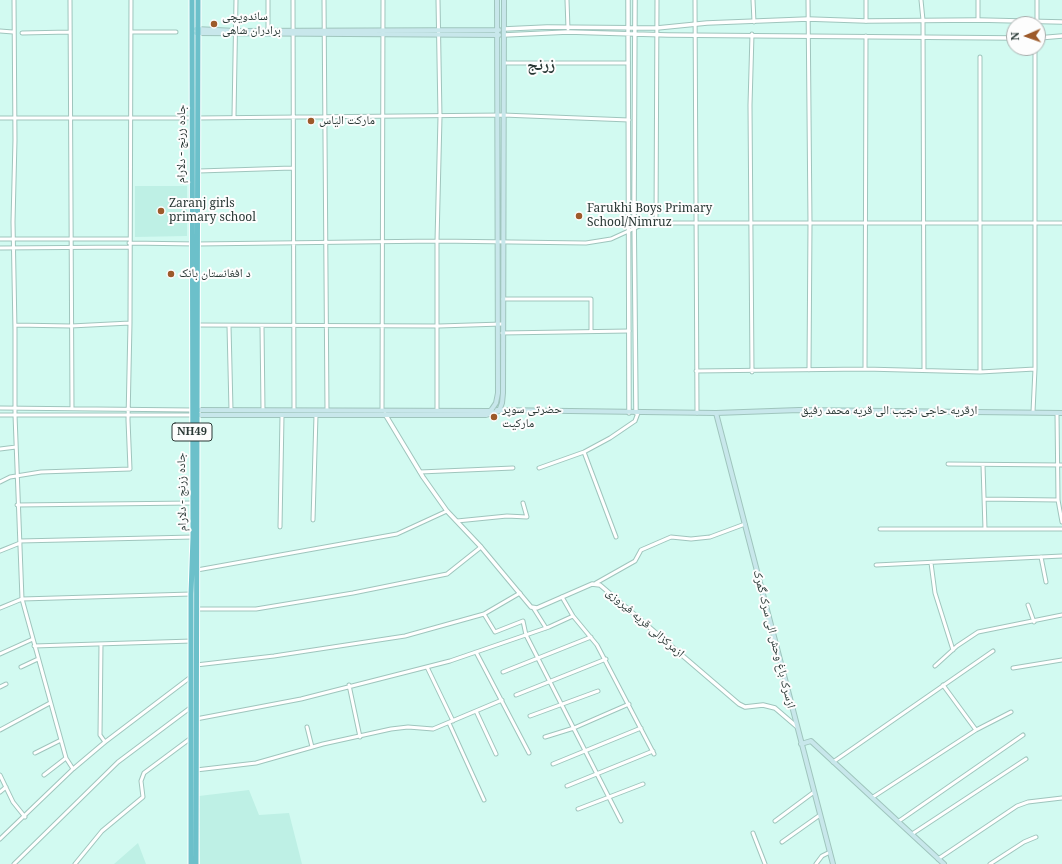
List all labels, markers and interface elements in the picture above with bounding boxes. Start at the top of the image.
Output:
place label: ساندویچی برادران شاهی [222,10,281,38]
north arrow [1006,16,1046,56]
marker: ساندویچی برادران شاهی [209,19,219,29]
text: N [1007,32,1022,41]
district label: زرنج [527,55,555,75]
street label: جاده زرنج - دلارام [175,105,189,183]
place label: مارکت الیاس [319,114,375,128]
marker: مارکت الیاس [306,116,316,126]
place label: Zaranj girls primary school [169,197,256,225]
place label: Farukhi Boys Primary School/Nimruz [587,202,712,230]
marker: Zaranj girls primary school [156,206,166,216]
marker: Farukhi Boys Primary School/Nimruz [574,211,584,221]
place label: د افغانستان بانک [179,267,251,281]
marker: د افغانستان بانک [166,269,176,279]
place label: حضرتی سوپر مارکیت [502,403,562,431]
street label: ازقریه حاجی نجیب الی قریه محمد رفیق [801,404,977,418]
marker: حضرتی سوپر مارکیت [489,412,499,422]
road number: NH49 [172,423,212,441]
street label: جاده زرنج - دلارام [174,453,190,531]
street label: ازسرک باغ وحش الی سرک گمرک [750,568,798,710]
street label: ازمرکزالی قریه فیروزی [603,585,687,661]

